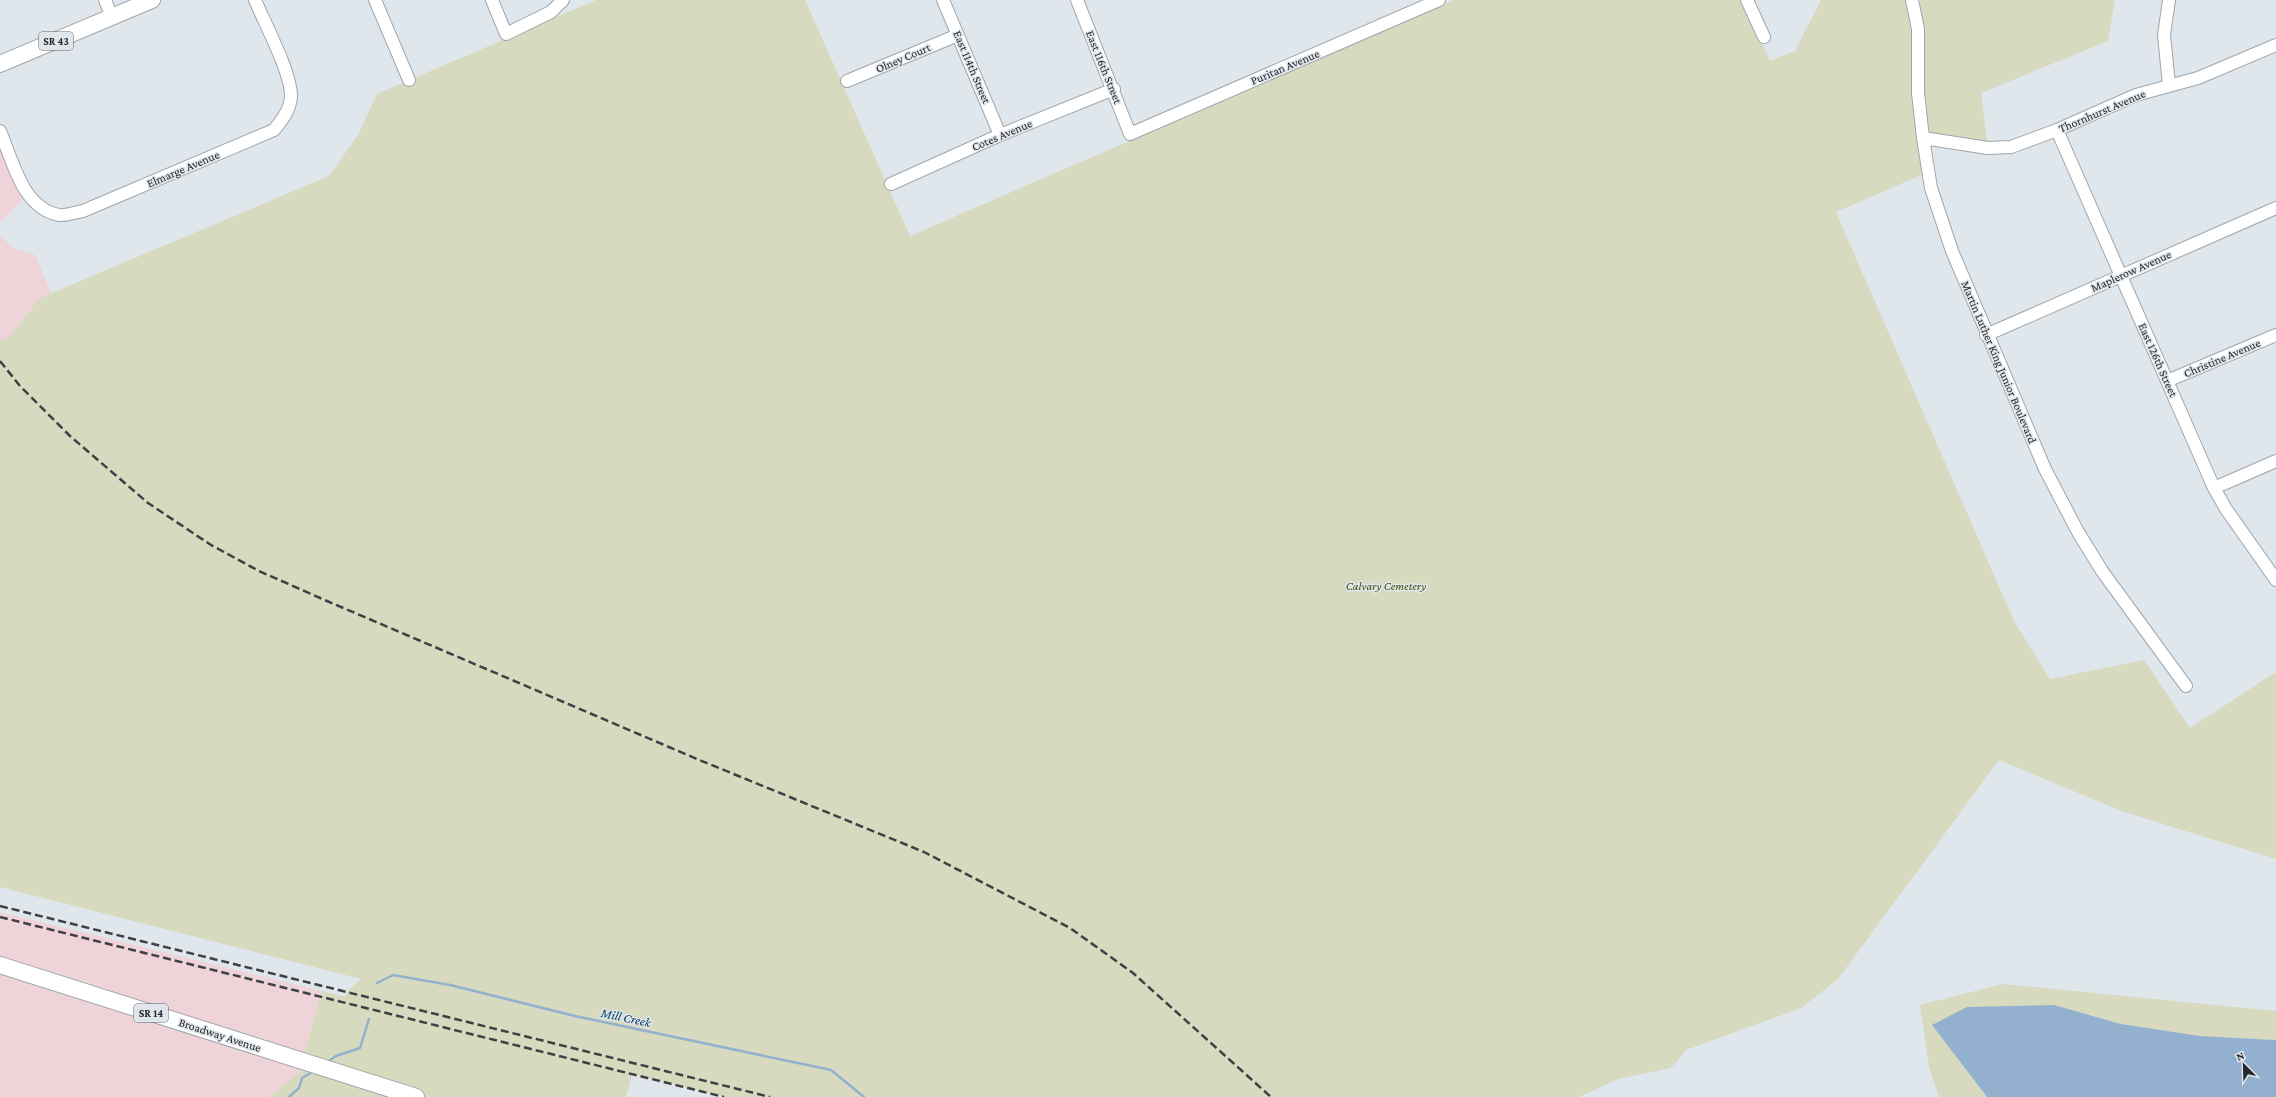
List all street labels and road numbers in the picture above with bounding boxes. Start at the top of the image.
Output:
street label: East 114th Street [950,28,994,107]
street label: East 116th Street [1083,28,1125,107]
road number: SR 43 [39,32,73,50]
street label: Olney Court [873,40,933,76]
street label: Puritan Avenue [1249,46,1321,88]
street label: Thornhurst Avenue [2057,86,2147,136]
street label: Cotes Avenue [970,116,1034,154]
street label: Elmarge Avenue [145,147,221,191]
street label: Maplerow Avenue [2089,247,2173,295]
street label: Martin Luther King Junior Boulevard [1958,279,2040,446]
street label: East 126th Street [2135,321,2181,400]
street label: Christine Avenue [2181,336,2263,380]
road number: SR 14 [134,1004,168,1022]
street label: Broadway Avenue [177,1015,263,1055]

